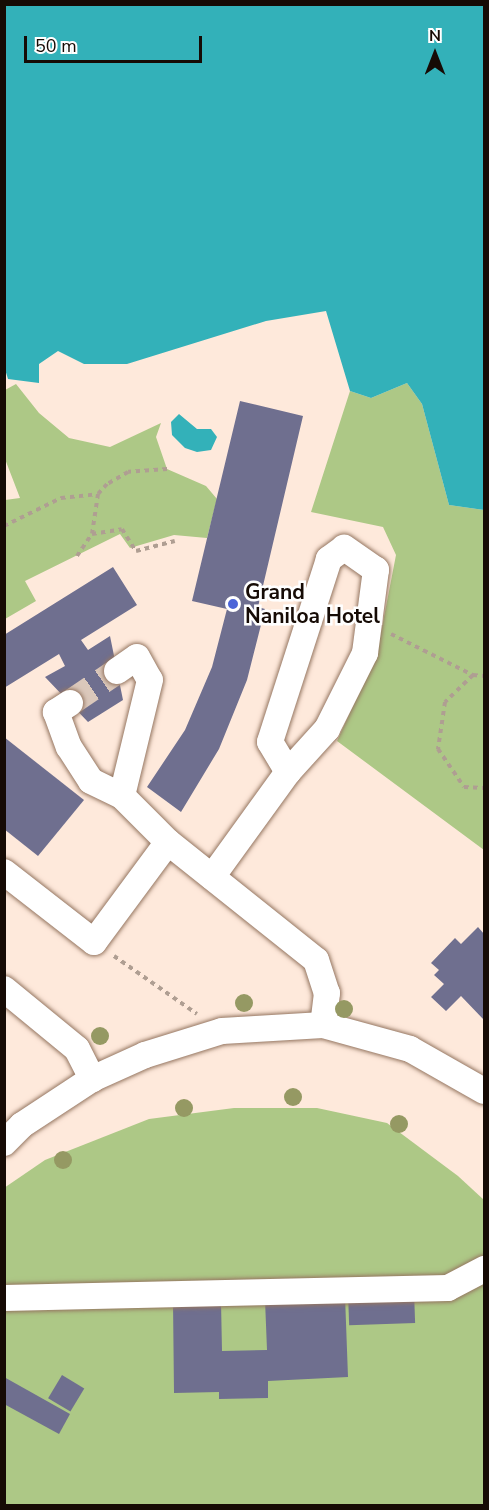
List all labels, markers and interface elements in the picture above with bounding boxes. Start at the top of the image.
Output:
scale bar [27,24,206,62]
north arrow [405,24,465,84]
text: N [429,25,441,47]
text: 50 m [35,34,77,58]
place label: Grand Naniloa Hotel [245,579,380,629]
marker: Grand Naniloa Hotel [226,597,240,611]

